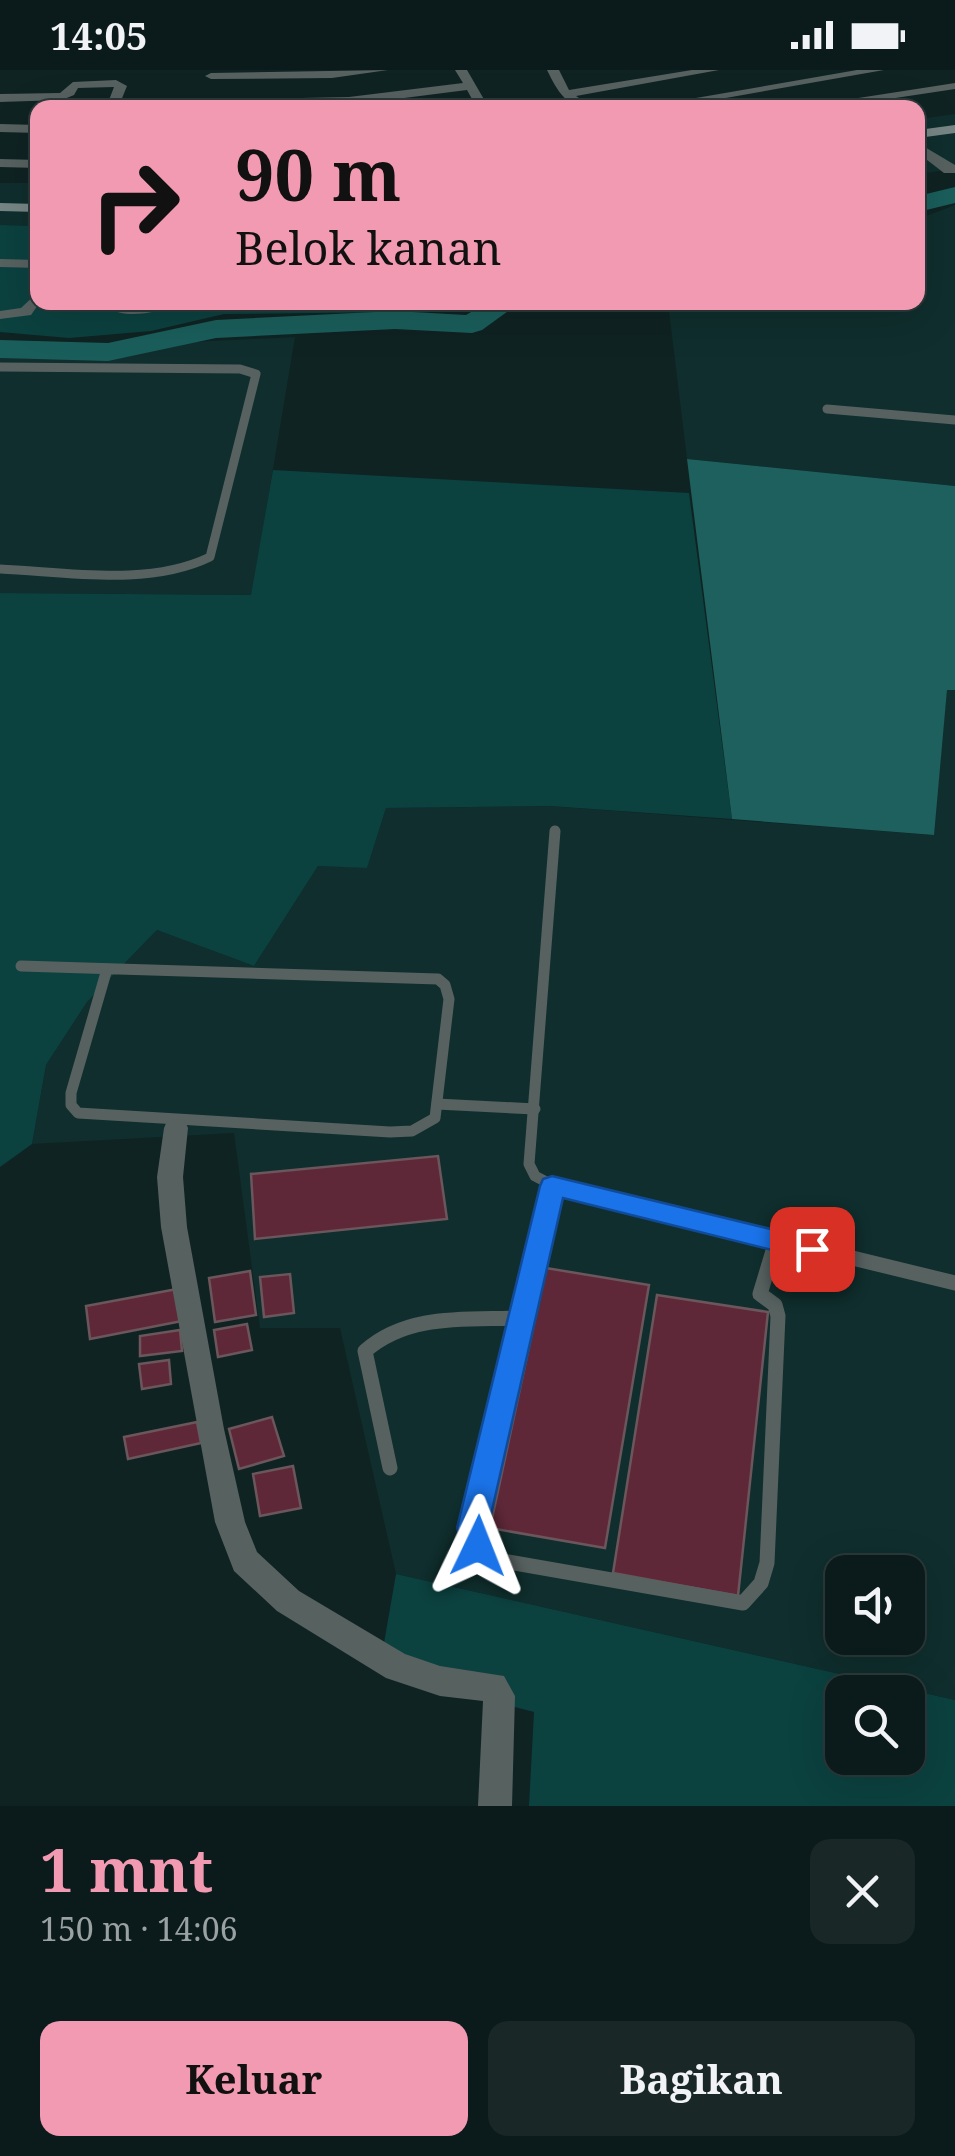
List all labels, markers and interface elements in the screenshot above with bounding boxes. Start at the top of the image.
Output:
text: 14:05 [50,9,147,61]
text: 90 m [235,126,401,222]
icon: right [70,140,200,270]
text: Belok kanan [235,217,502,278]
pin [770,1207,855,1292]
icon: arrive [785,1222,840,1277]
position arrow [426,1494,530,1598]
map controls [825,1555,925,1775]
button: sound [825,1555,925,1655]
button: search [825,1675,925,1775]
text: 1 mnt [40,1828,213,1910]
button: close [810,1839,915,1944]
text: 150 m · 14:06 [40,1907,238,1950]
button: Keluar [40,2021,468,2136]
button: Bagikan [488,2021,915,2136]

